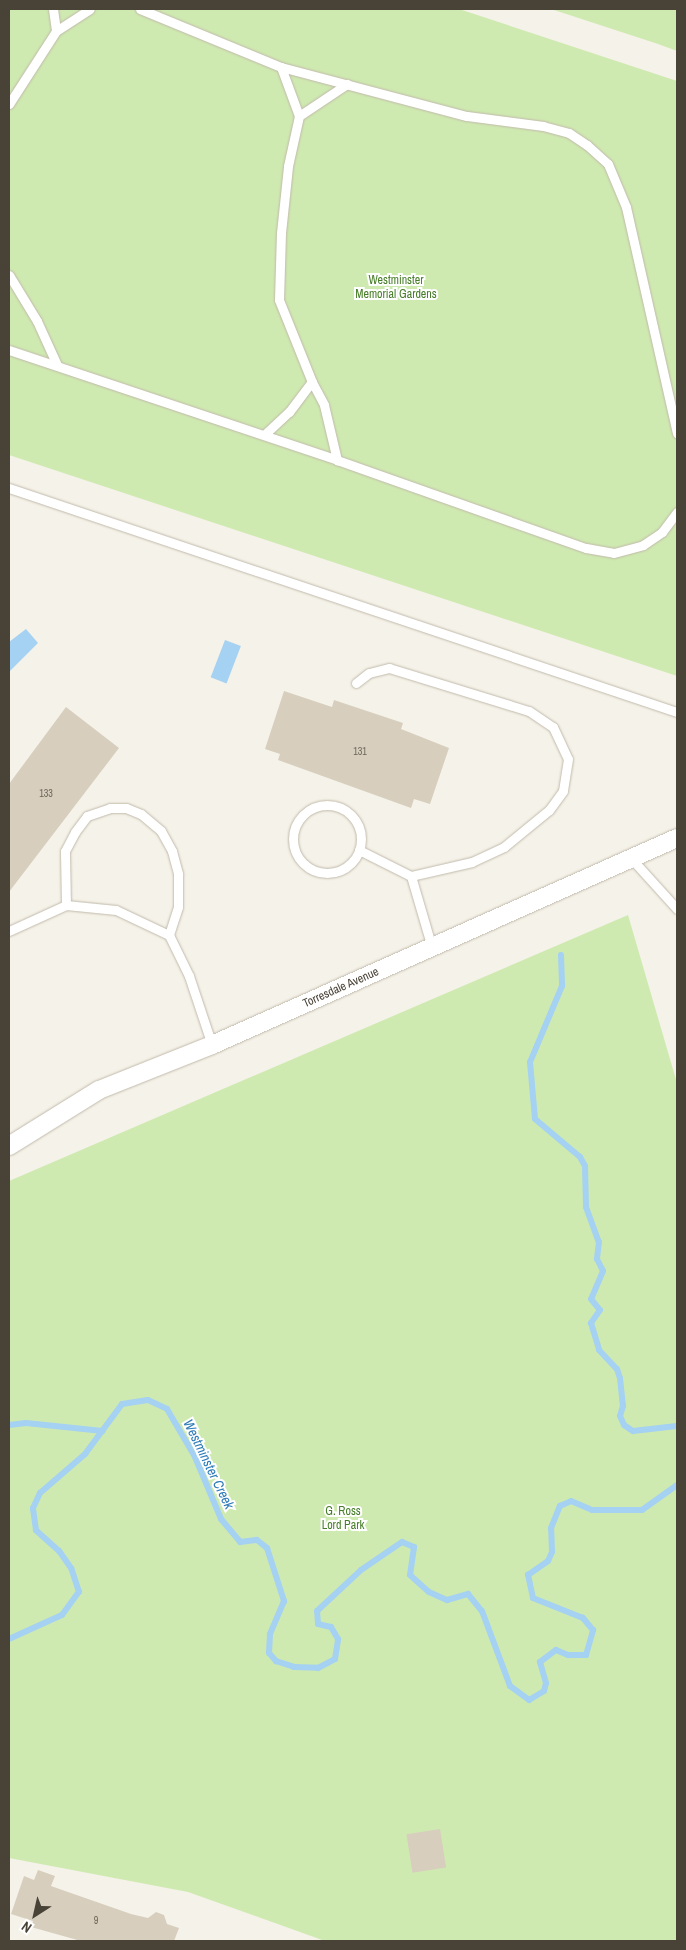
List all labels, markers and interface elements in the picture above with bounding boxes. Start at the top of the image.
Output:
park label: Westminster Memorial Gardens [355,274,437,302]
house number: 131 [353,746,367,758]
house number: 133 [39,788,53,800]
street label: Torresdale Avenue [301,965,381,1011]
water label: Westminster Creek [180,1416,238,1512]
park label: G. Ross Lord Park [322,1505,364,1533]
north arrow [10,1890,60,1940]
house number: 9 [94,1915,98,1927]
text: N [18,1918,35,1937]

